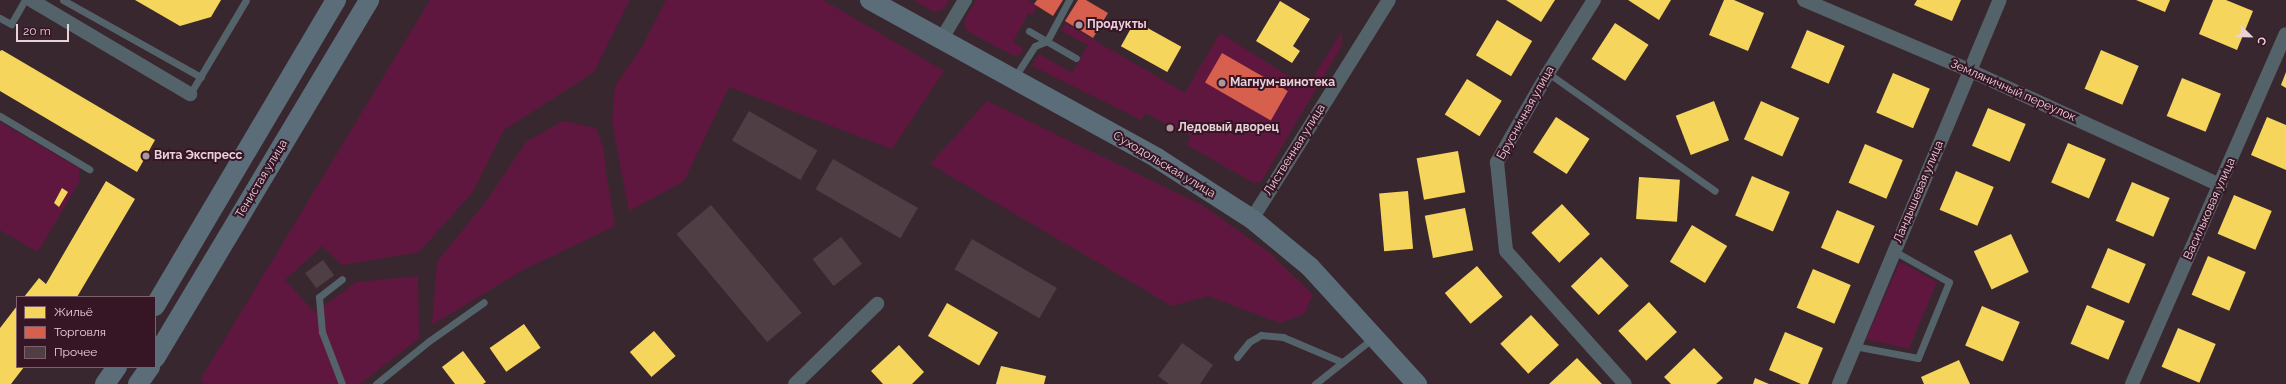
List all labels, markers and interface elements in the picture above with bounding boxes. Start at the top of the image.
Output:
scale bar [18,16,71,42]
north arrow [2230,16,2270,56]
place label: Продукты [1087,18,1147,32]
marker: Продукты [1074,20,1084,30]
text: 20 m [23,24,51,38]
text: С [2254,35,2269,47]
street label: Земляничный переулок [1948,57,2078,125]
street label: Брусничная улица [1494,64,1558,162]
place label: Магнум-винотека [1230,76,1335,90]
marker: Магнум-винотека [1217,78,1227,88]
street label: Лиственная улица [1261,101,1329,199]
place label: Ледовый дворец [1178,121,1279,135]
marker: Ледовый дворец [1165,123,1175,133]
street label: Суходольская улица [1110,129,1218,201]
street label: Тенистая улица [233,137,291,221]
street label: Ландышевая улица [1891,138,1947,246]
place label: Вита Экспресс [154,149,242,163]
marker: Вита Экспресс [141,151,151,161]
street label: Васильковая улица [2181,156,2239,262]
legend [16,296,156,368]
text: Жильё [54,305,93,319]
text: Торговля [54,325,106,339]
text: Прочее [54,345,97,359]

